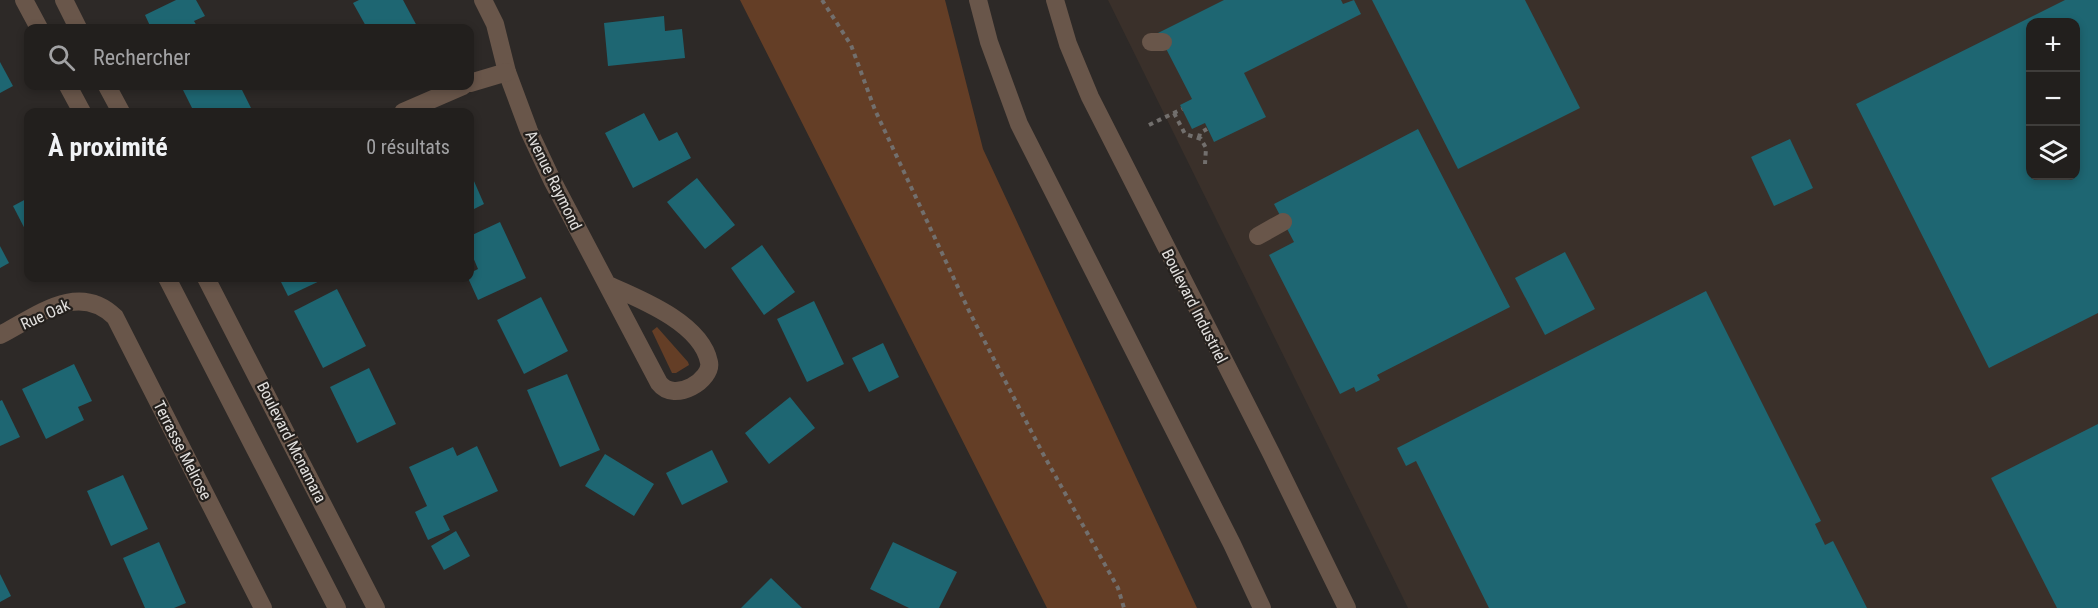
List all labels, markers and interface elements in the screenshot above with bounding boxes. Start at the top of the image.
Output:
map controls [2026,18,2080,180]
button: + [2026,18,2080,72]
search box [24,24,474,90]
icon: search [45,41,78,74]
text: Rechercher [93,45,190,70]
button: − [2026,72,2080,126]
button: layers [2026,126,2080,180]
street label: Avenue Raymond [521,127,586,233]
text: À proximité [48,132,168,162]
text: 0 résultats [366,135,450,159]
street label: Boulevard Industriel [1158,246,1231,366]
street label: Rue Oak [18,295,73,334]
street label: Boulevard Mcnamara [253,379,330,506]
street label: Terrasse Melrose [149,397,216,503]

